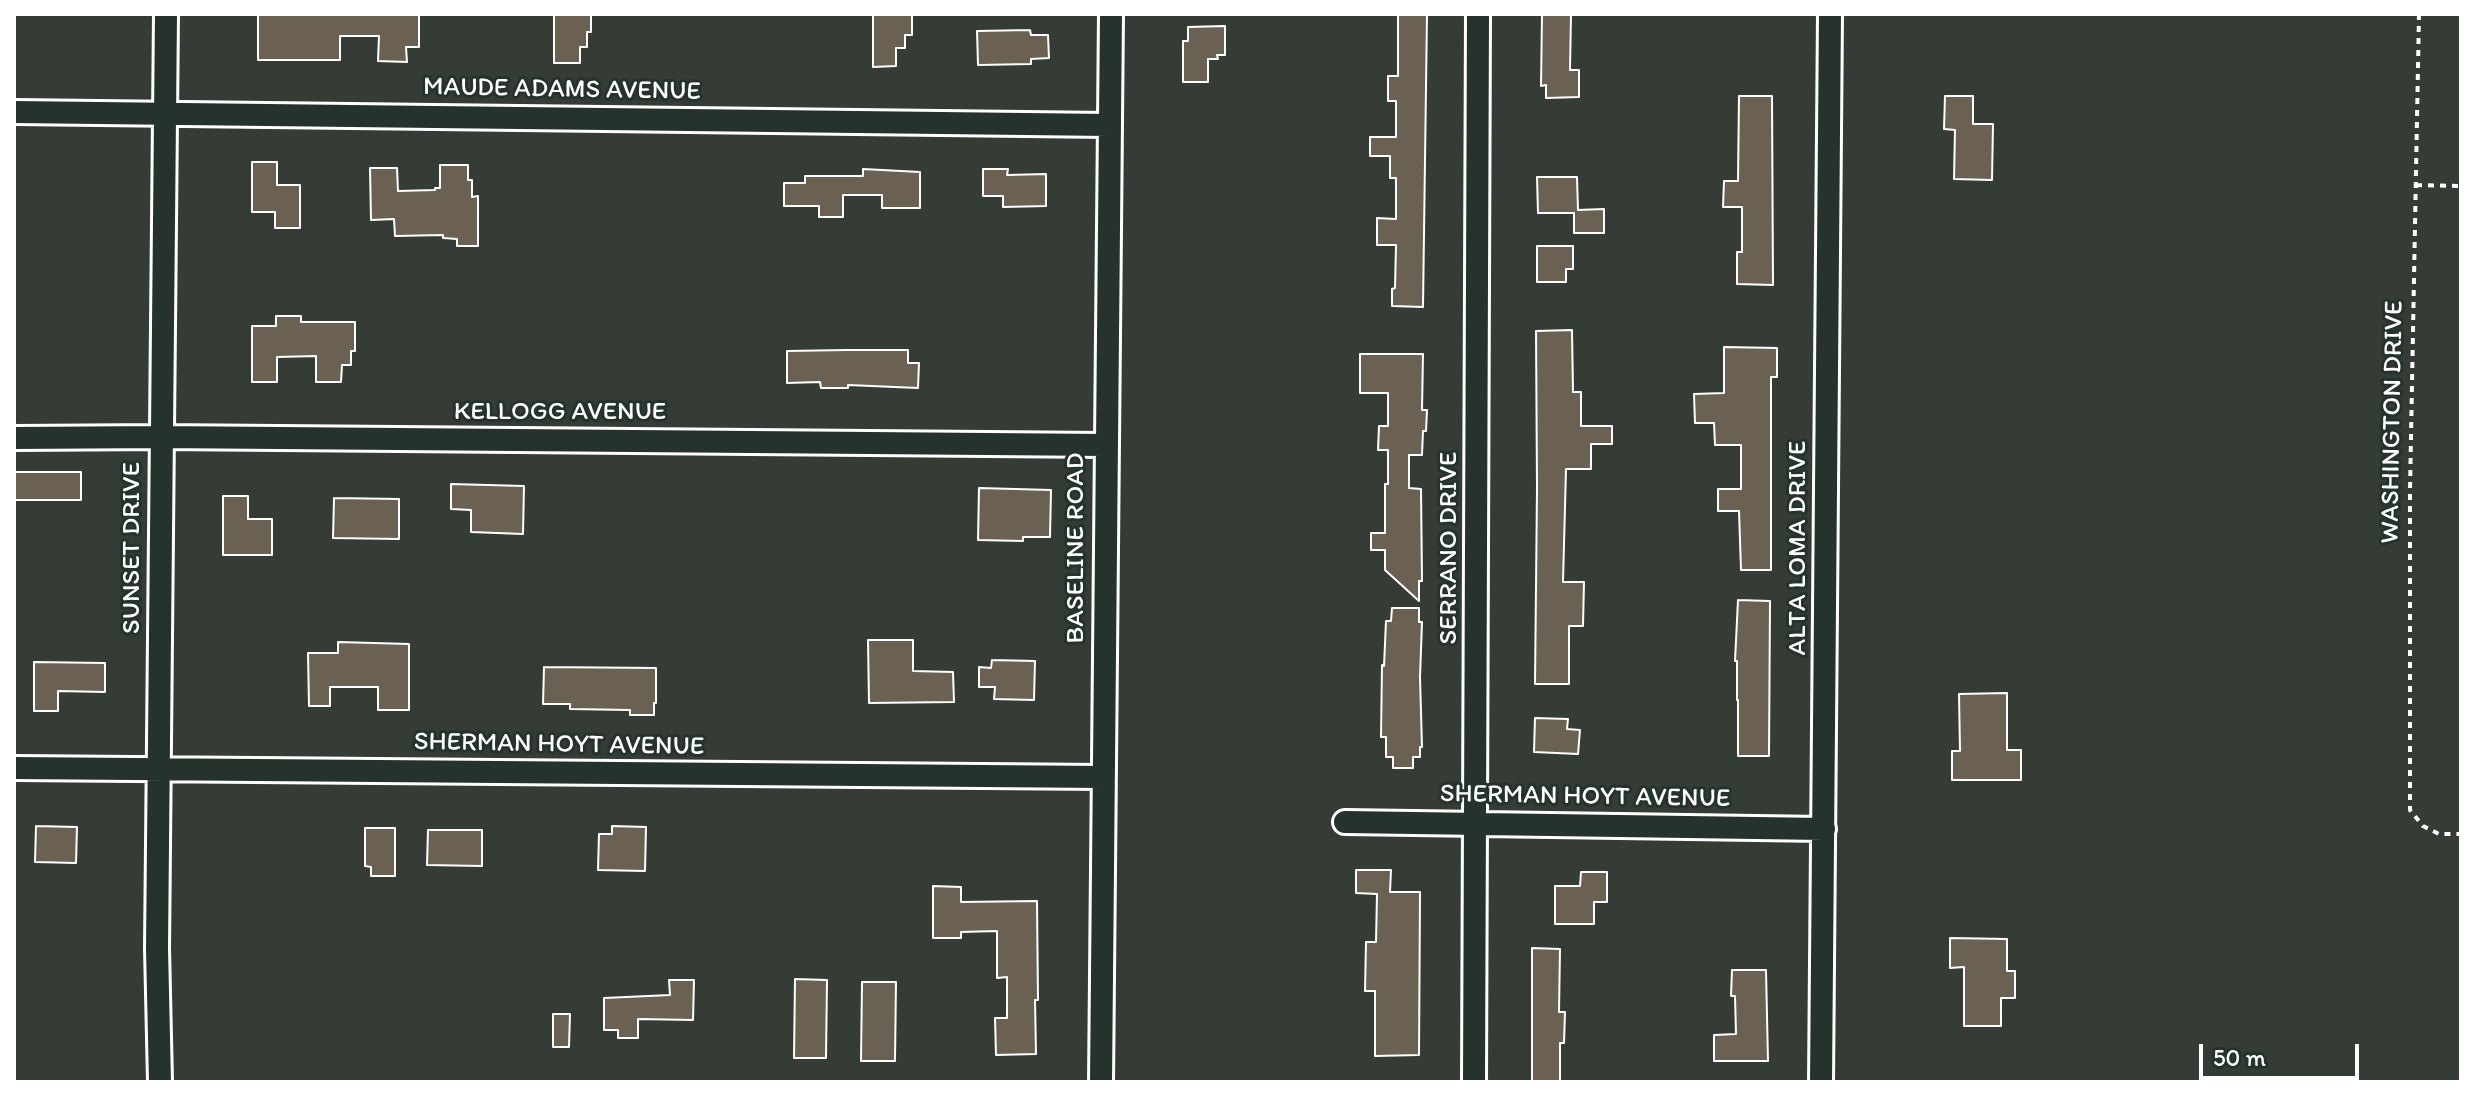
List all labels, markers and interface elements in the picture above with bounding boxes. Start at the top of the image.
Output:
street label: MAUDE ADAMS AVENUE [423,72,701,108]
street label: WASHINGTON DRIVE [2375,300,2411,544]
street label: KELLOGG AVENUE [454,396,666,428]
street label: ALTA LOMA DRIVE [1782,441,1814,655]
street label: SERRANO DRIVE [1433,452,1465,644]
street label: BASELINE ROAD [1060,453,1092,643]
street label: SUNSET DRIVE [116,462,148,634]
street label: SHERMAN HOYT AVENUE [414,727,704,763]
street label: SHERMAN HOYT AVENUE [1440,779,1730,815]
scale bar [2203,1028,2363,1078]
text: 50 m [2213,1043,2266,1072]

